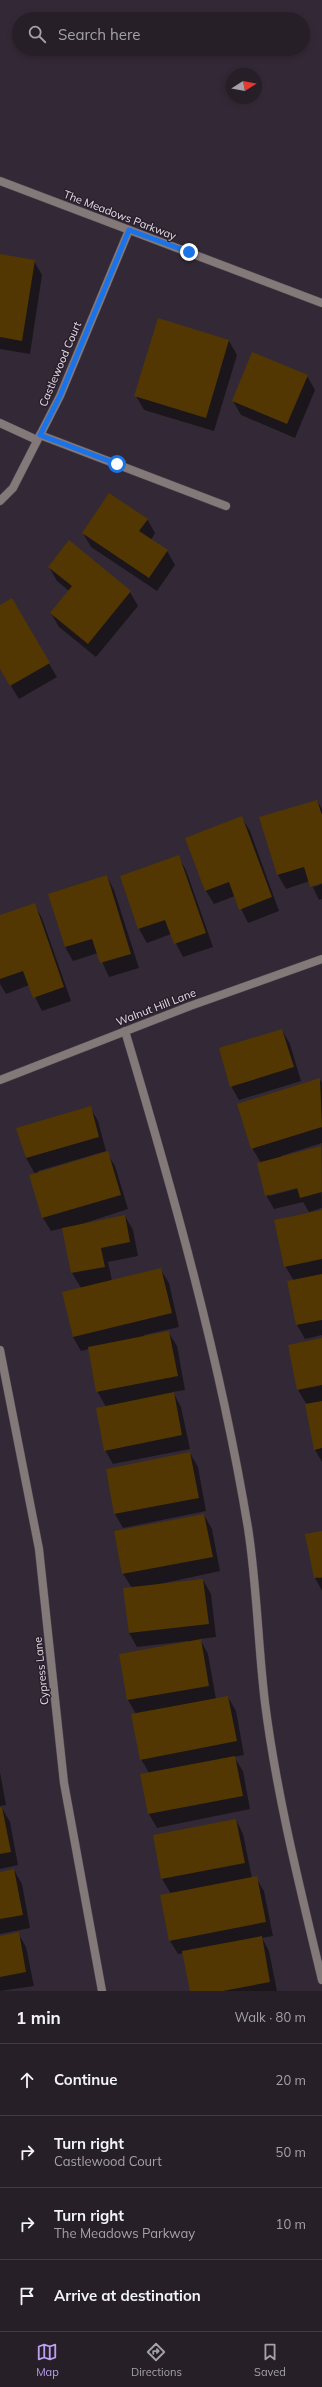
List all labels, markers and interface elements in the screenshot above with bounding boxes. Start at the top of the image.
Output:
search box [12,12,310,56]
icon: search [26,23,48,45]
text: Search here [58,25,140,44]
north arrow [226,68,262,104]
street label: The Meadows Parkway [62,187,178,243]
route end [180,243,198,261]
street label: Castlewood Court [36,319,84,409]
route start [108,455,126,473]
street label: Walnut Hill Lane [114,985,198,1029]
street label: Cypress Lane [30,1636,52,1706]
text: 1 min [16,2007,61,2028]
text: Walk · 80 m [235,2009,306,2025]
icon: ahead [16,2069,38,2091]
text: Continue [54,2070,117,2089]
text: 20 m [276,2072,306,2088]
text: Turn right [54,2134,124,2153]
icon: right [16,2141,38,2163]
text: 50 m [276,2144,306,2160]
text: Castlewood Court [54,2153,162,2169]
text: Turn right [54,2206,124,2225]
icon: right [16,2213,38,2235]
text: 10 m [276,2216,306,2232]
text: The Meadows Parkway [54,2225,195,2241]
icon: arrive [16,2285,38,2307]
text: Arrive at destination [54,2286,201,2305]
tab: Map [36,2341,59,2379]
tab: Directions [131,2341,182,2379]
tab: Saved [254,2341,286,2379]

